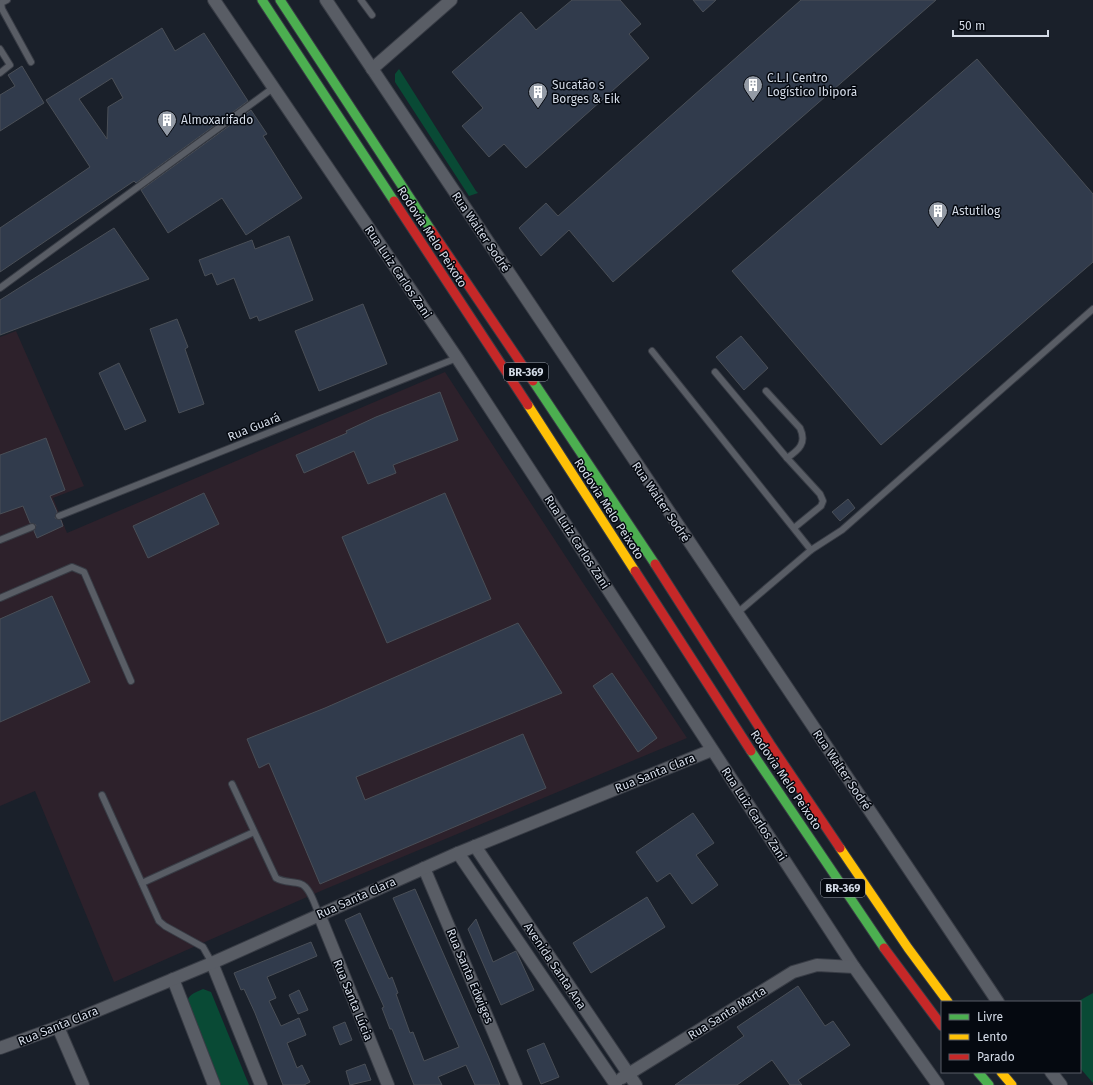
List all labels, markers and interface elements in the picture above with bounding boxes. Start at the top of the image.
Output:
scale bar [953,12,1048,38]
text: 50 m [959,19,985,33]
place label: C.L.I Centro Logístico Ibiporã [767,71,857,99]
building icon: C.L.I Centro Logístico Ibiporã [742,74,764,102]
place label: Sucatão s Borges & Eik [552,78,621,106]
building icon: Sucatão s Borges & Eik [527,81,549,109]
building icon: Almoxarifado [156,109,178,137]
place label: Almoxarifado [181,113,253,127]
street label: Rodovia Melo Peixoto [394,184,470,290]
street label: Rua Walter Sodré [449,189,513,275]
building icon: Astutilog [927,200,949,228]
place label: Astutilog [952,204,1001,218]
street label: Rua Luiz Carlos Zani [362,223,434,321]
road number: BR-369 [504,363,548,381]
street label: Rua Guará [226,410,282,444]
street label: Rodovia Melo Peixoto [571,456,647,562]
street label: Rua Walter Sodré [629,459,693,545]
street label: Rua Luiz Carlos Zani [542,493,612,591]
street label: Rua Walter Sodré [810,727,874,813]
street label: Rodovia Melo Peixoto [747,728,825,832]
street label: Rua Santa Clara [613,751,697,795]
street label: Rua Luiz Carlos Zani [719,765,789,863]
street label: Rua Santa Clara [314,874,398,922]
road number: BR-369 [821,879,865,897]
street label: Avenida Santa Ana [521,920,589,1012]
street label: Rua Santa Edwiges [444,927,496,1026]
street label: Rua Santa Lúcia [330,957,376,1043]
street label: Rua Santa Marta [685,983,769,1043]
legend [941,1001,1081,1073]
street label: Rua Santa Clara [16,1004,100,1048]
text: Livre [977,1010,1003,1024]
text: Lento [977,1030,1007,1044]
text: Parado [977,1050,1015,1064]

